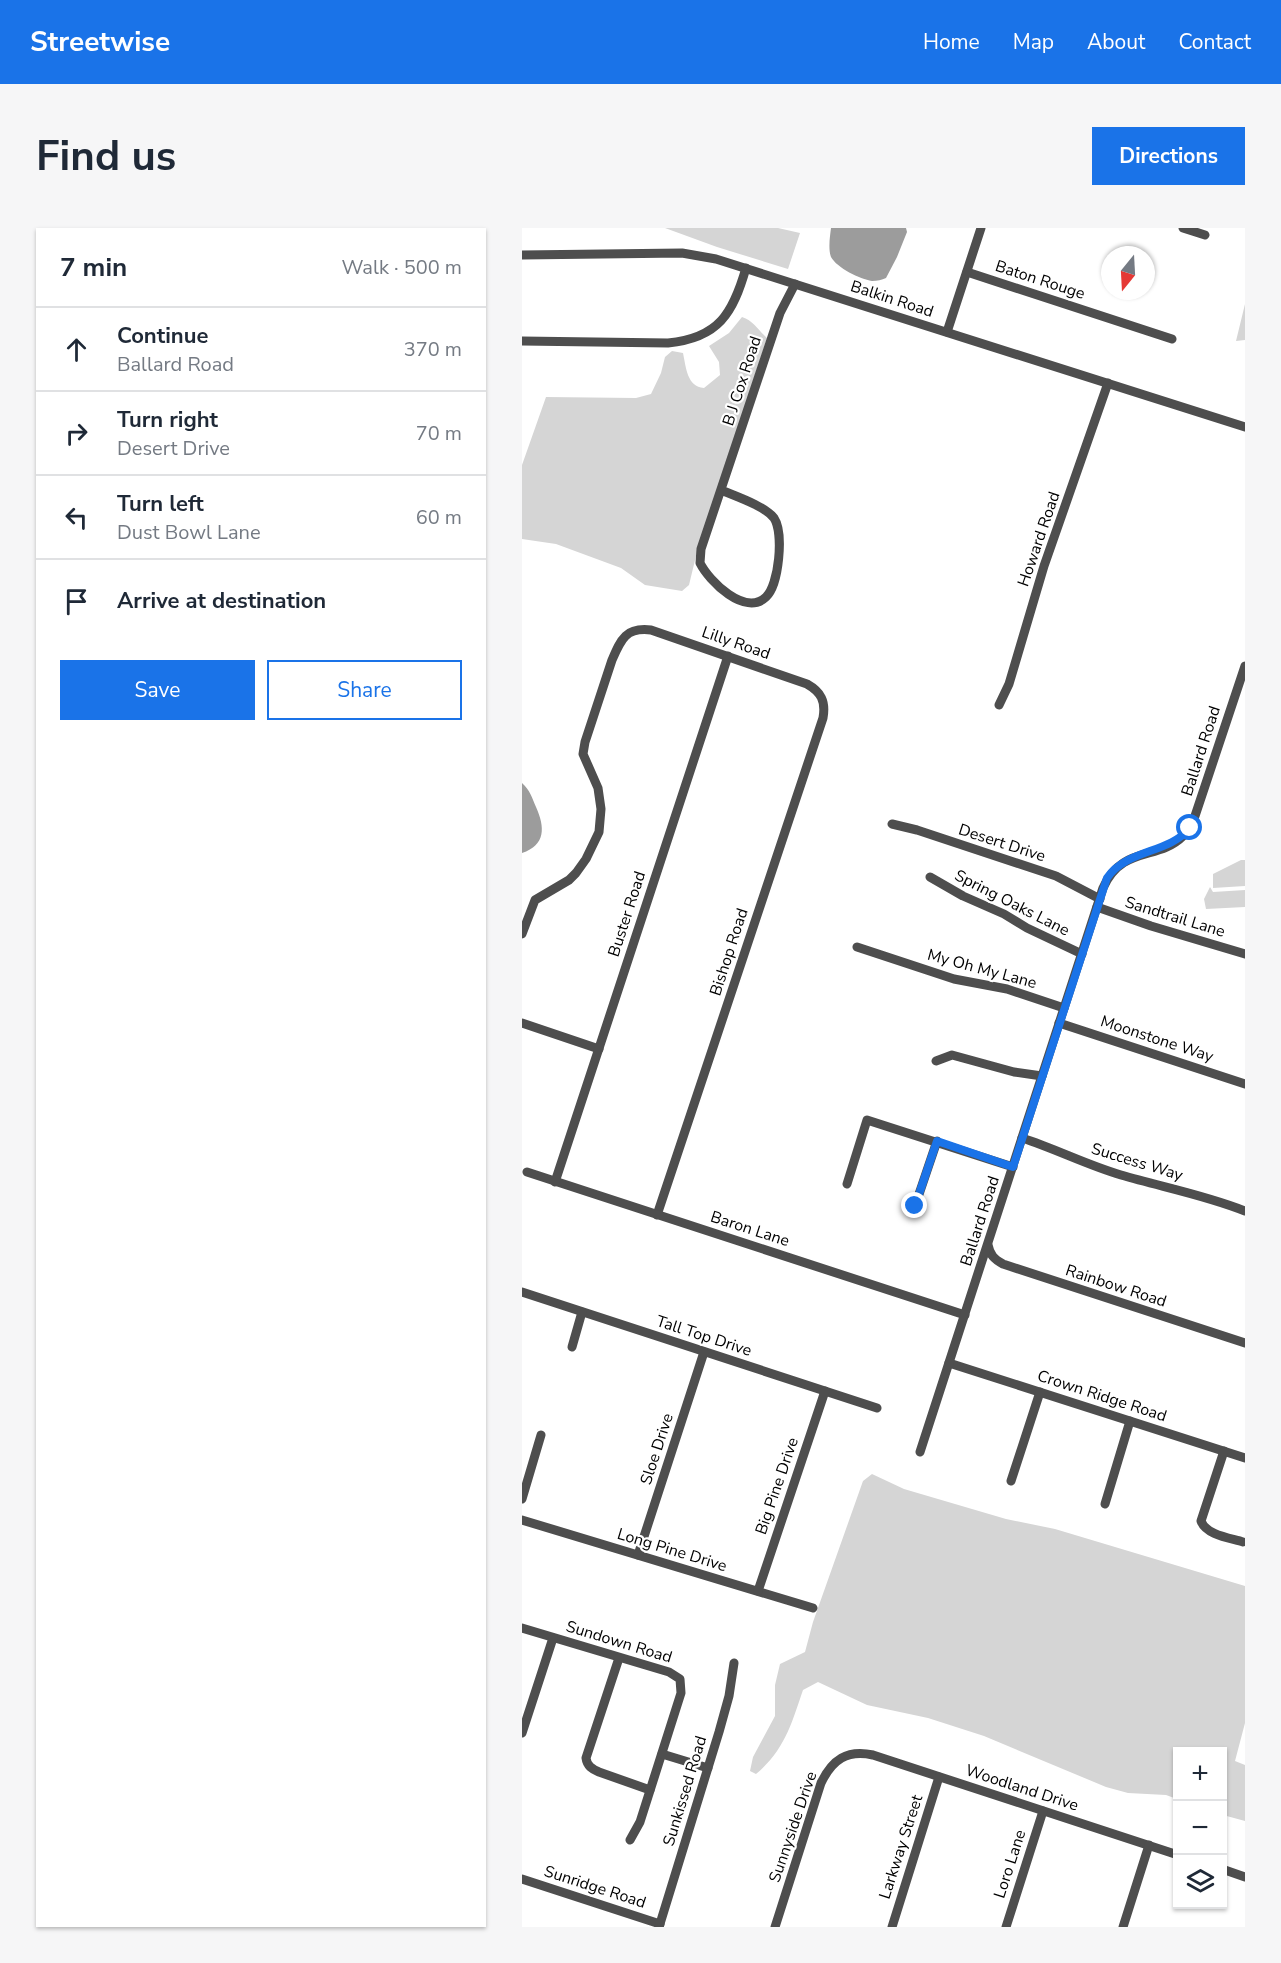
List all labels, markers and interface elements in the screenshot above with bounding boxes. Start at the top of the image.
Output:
text: Streetwise [30,23,170,61]
text: Home [923,28,980,56]
text: Map [1013,28,1054,56]
text: About [1087,28,1145,56]
text: Contact [1178,28,1251,56]
button: Directions [1092,127,1245,185]
text: Find us [36,128,176,185]
north arrow [1101,246,1155,300]
text: 7 min [60,250,127,285]
text: Walk · 500 m [342,254,462,281]
street label: Baton Rouge [992,255,1088,305]
street label: Balkin Road [848,275,936,323]
text: Continue [117,321,208,351]
icon: ahead [60,333,93,366]
street label: B J Cox Road [717,333,767,429]
text: 370 m [404,336,462,363]
text: Ballard Road [117,351,234,378]
text: Turn right [117,405,218,435]
icon: right [60,417,93,450]
text: 70 m [416,420,462,447]
text: Desert Drive [117,435,230,462]
text: Turn left [117,489,204,519]
street label: Howard Road [1012,489,1066,589]
icon: left [60,501,93,534]
text: 60 m [416,504,462,531]
text: Dust Bowl Lane [117,519,261,546]
icon: arrive [60,585,93,618]
text: Arrive at destination [117,586,326,616]
street label: Lilly Road [699,621,773,665]
button: Save [60,660,255,720]
button: Share [267,660,462,720]
street label: Ballard Road [1176,703,1226,799]
route start [1176,814,1202,840]
street label: Desert Drive [956,819,1048,867]
street label: Spring Oaks Lane [951,865,1073,941]
street label: Buster Road [603,869,651,959]
street label: Sandtrail Lane [1122,891,1228,943]
street label: Bishop Road [704,905,754,999]
street label: My Oh My Lane [925,944,1039,994]
street label: Moonstone Way [1098,1010,1217,1068]
street label: Success Way [1089,1138,1186,1187]
street label: Ballard Road [955,1173,1005,1269]
route end [901,1192,927,1218]
street label: Baron Lane [708,1206,792,1252]
street label: Rainbow Road [1063,1259,1169,1313]
street label: Tall Top Drive [653,1310,755,1362]
street label: Crown Ridge Road [1034,1365,1170,1427]
street label: Sloe Drive [635,1410,679,1488]
street label: Big Pine Drive [750,1434,804,1538]
street label: Long Pine Drive [614,1523,730,1577]
street label: Sundown Road [563,1615,675,1669]
street label: Sunkissed Road [658,1733,712,1849]
map controls [1173,1747,1227,1909]
button: + [1173,1747,1227,1801]
street label: Woodland Drive [963,1759,1081,1817]
street label: Sunnyside Drive [764,1768,822,1886]
street label: Larkway Street [874,1792,928,1902]
button: − [1173,1801,1227,1855]
street label: Loro Lane [989,1827,1031,1901]
button: layers [1173,1855,1227,1909]
street label: Sunridge Road [541,1860,649,1914]

